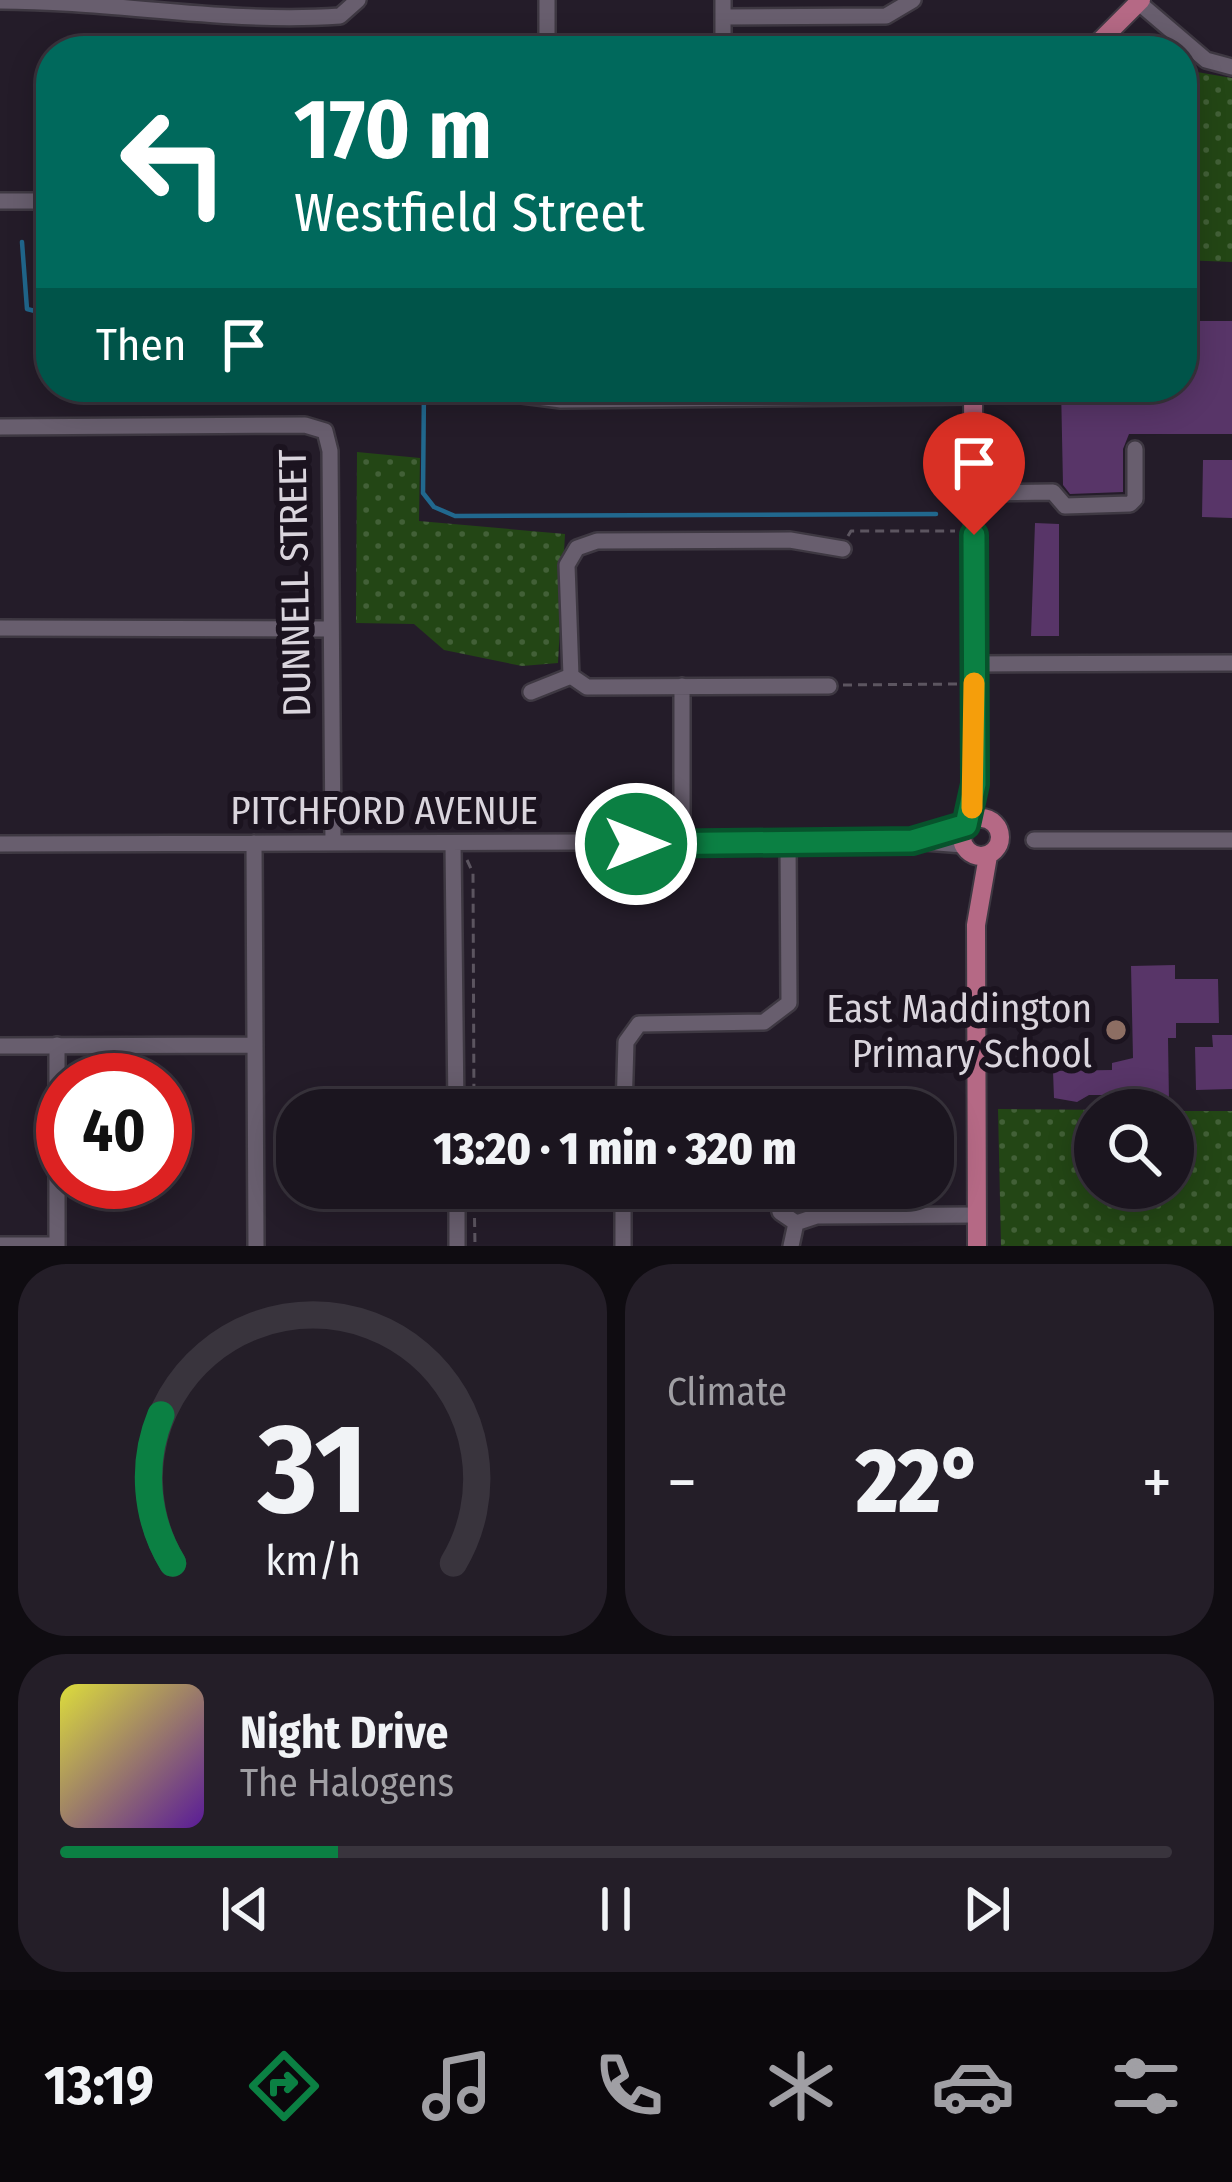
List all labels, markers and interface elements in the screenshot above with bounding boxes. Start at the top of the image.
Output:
text: 170 m [294,79,492,180]
icon: left [96,84,252,240]
text: Westfield Street [294,181,645,245]
icon: arrive [211,312,277,378]
text: Then [96,318,187,372]
pin [923,412,1025,535]
icon: arrive [941,430,1007,496]
street label: DUNNELL STREET [270,449,320,717]
position arrow [573,781,699,907]
street label: PITCHFORD AVENUE [230,788,538,834]
place label: East Maddington Primary School [826,986,1092,1077]
marker: East Maddington Primary School [1103,1017,1129,1043]
speed limit sign: 40 [36,1053,192,1209]
map controls [1074,1089,1194,1209]
button: search [1074,1089,1194,1209]
text: 13:20 · 1 min · 320 m [434,1122,796,1176]
text: Climate [667,1369,787,1415]
text: 31 [257,1395,367,1545]
text: 22° [856,1428,983,1536]
text: − [667,1443,697,1522]
text: + [1142,1443,1172,1522]
text: km/h [265,1535,360,1586]
text: Night Drive [240,1706,448,1760]
text: The Halogens [240,1760,454,1806]
icon: previous [212,1876,278,1942]
icon: pause [583,1876,649,1942]
icon: next [954,1876,1020,1942]
icon: directions [242,2044,326,2128]
icon: music [415,2044,499,2128]
icon: phone [587,2044,671,2128]
icon: climate [759,2044,843,2128]
icon: car [931,2044,1015,2128]
icon: filters [1104,2044,1188,2128]
text: 13:19 [44,2054,154,2118]

